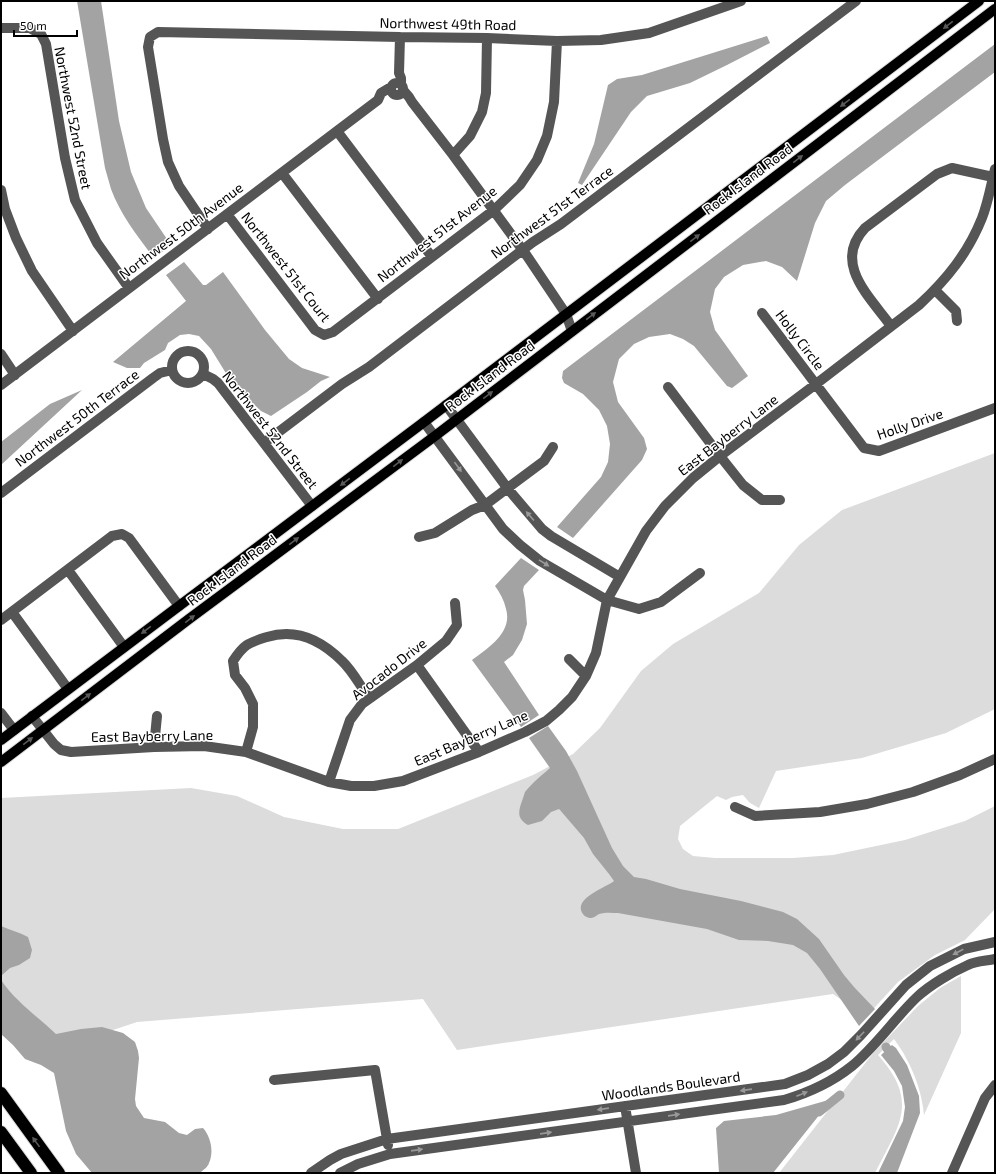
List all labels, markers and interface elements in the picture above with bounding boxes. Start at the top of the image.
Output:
scale bar [14,12,77,38]
street label: Northwest 49th Road [379,14,517,33]
text: 50 m [20,18,47,32]
one-way arrow [943,20,954,29]
street label: Northwest 52nd Street [51,45,96,191]
one-way arrow [839,99,850,107]
street label: Rock Island Road [700,139,796,218]
one-way arrow [793,155,803,163]
street label: Northwest 51st Terrace [487,161,616,262]
street label: Northwest 50th Avenue [115,178,246,283]
street label: Northwest 51st Avenue [374,182,500,285]
street label: Northwest 51st Court [238,208,335,325]
one-way arrow [689,233,700,242]
street label: Holly Circle [772,306,829,373]
one-way arrow [586,312,597,321]
street label: Rock Island Road [442,336,538,415]
street label: Northwest 50th Terrace [11,365,142,470]
street label: Northwest 52nd Street [219,367,322,492]
street label: East Bayberry Lane [674,390,781,479]
one-way arrow [482,391,493,400]
street label: Holly Drive [875,404,945,443]
one-way arrow [393,459,403,467]
one-way arrow [453,462,462,473]
one-way arrow [340,477,350,485]
one-way arrow [526,511,535,522]
street label: Rock Island Road [184,530,280,609]
one-way arrow [289,537,299,545]
one-way arrow [539,559,549,567]
one-way arrow [184,614,195,623]
one-way arrow [141,626,151,634]
street label: Avocado Drive [348,634,430,703]
one-way arrow [81,693,92,701]
street label: East Bayberry Lane [411,706,530,769]
street label: East Bayberry Lane [91,726,213,745]
one-way arrow [23,737,33,745]
one-way arrow [952,949,963,955]
one-way arrow [855,1031,865,1041]
street label: Woodlands Boulevard [600,1067,741,1104]
one-way arrow [739,1087,752,1093]
one-way arrow [797,1090,809,1096]
one-way arrow [597,1106,609,1112]
one-way arrow [668,1112,681,1118]
one-way arrow [540,1130,552,1136]
one-way arrow [32,1136,40,1147]
one-way arrow [411,1147,423,1153]

